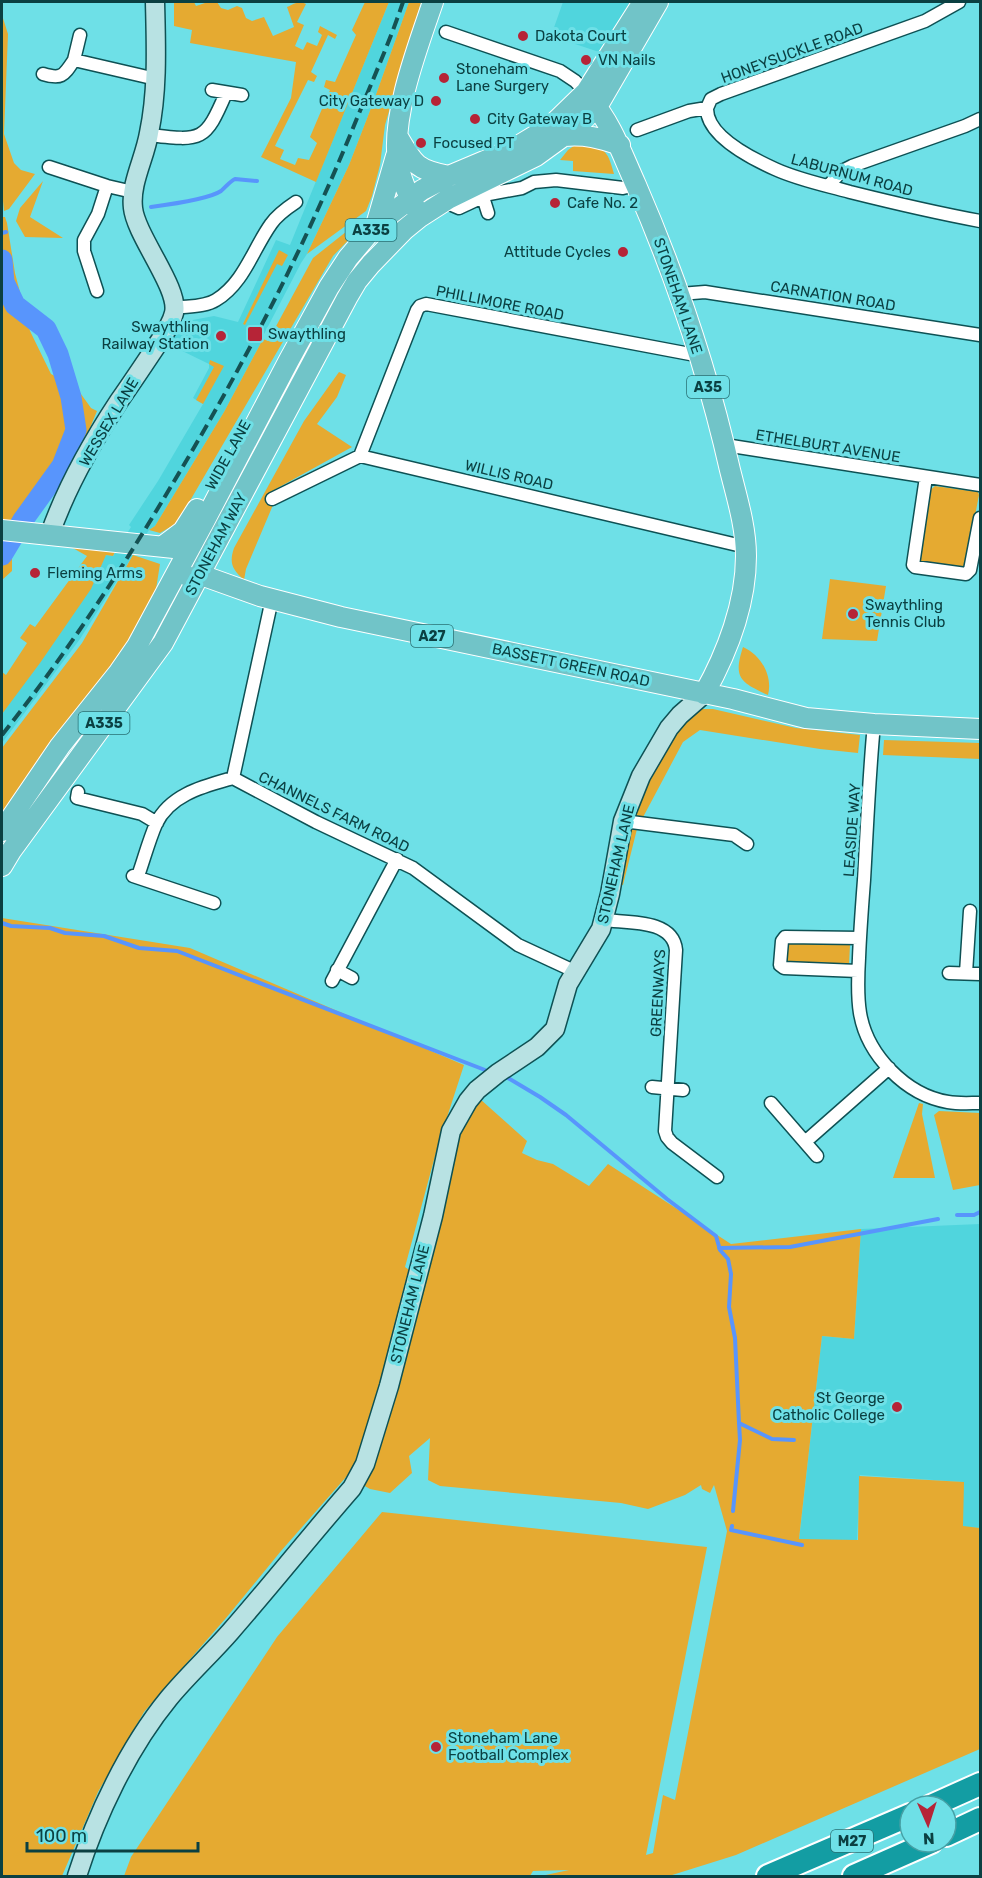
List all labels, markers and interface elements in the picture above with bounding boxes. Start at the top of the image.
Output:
street label: HONEYSUCKLE ROAD [718,19,866,87]
place label: Dakota Court [535,27,627,45]
marker: Dakota Court [516,29,530,43]
place label: VN Nails [598,51,656,69]
marker: VN Nails [579,53,593,67]
place label: Stoneham Lane Surgery [456,60,549,95]
marker: Stoneham Lane Surgery [437,71,451,85]
place label: City Gateway D [319,92,424,110]
marker: City Gateway D [429,94,443,108]
place label: City Gateway B [487,110,592,128]
marker: City Gateway B [468,112,482,126]
place label: Focused PT [433,134,515,152]
marker: Focused PT [414,136,428,150]
street label: LABURNUM ROAD [789,150,915,200]
place label: Cafe No. 2 [567,194,638,212]
marker: Cafe No. 2 [548,196,562,210]
road number: A335 [346,219,397,241]
street label: STONEHAM LANE [650,236,706,356]
place label: Attitude Cycles [504,243,611,261]
marker: Attitude Cycles [616,245,630,259]
street label: CARNATION ROAD [769,277,897,315]
street label: PHILLIMORE ROAD [434,282,566,324]
place label: Swaythling Railway Station [102,318,209,353]
marker: Swaythling [246,325,264,343]
place label: Swaythling [268,325,346,343]
marker: Swaythling Railway Station [214,329,228,343]
street label: WESSEX LANE [76,374,142,470]
road number: A35 [687,376,729,398]
street label: WIDE LANE [201,417,255,493]
street label: ETHELBURT AVENUE [754,426,902,466]
street label: WILLIS ROAD [463,456,555,494]
street label: STONEHAM WAY [181,489,251,598]
place label: Fleming Arms [47,564,143,582]
marker: Fleming Arms [28,566,42,580]
place label: Swaythling Tennis Club [865,596,945,631]
marker: Swaythling Tennis Club [846,607,860,621]
road number: A27 [411,625,453,647]
street label: BASSETT GREEN ROAD [491,639,651,691]
road number: A335 [78,712,130,734]
street label: CHANNELS FARM ROAD [256,768,412,856]
street label: LEASIDE WAY [840,782,864,878]
street label: STONEHAM LANE [594,803,638,925]
street label: GREENWAYS [647,949,669,1037]
street label: STONEHAM LANE [387,1243,433,1365]
place label: St George Catholic College [772,1389,885,1424]
marker: St George Catholic College [890,1400,904,1414]
place label: Stoneham Lane Football Complex [448,1729,569,1764]
marker: Stoneham Lane Football Complex [429,1740,443,1754]
north arrow [898,1794,958,1854]
scale bar [27,1815,198,1853]
text: 100 m [36,1825,87,1847]
text: N [923,1829,935,1848]
road number: M27 [831,1830,873,1852]

